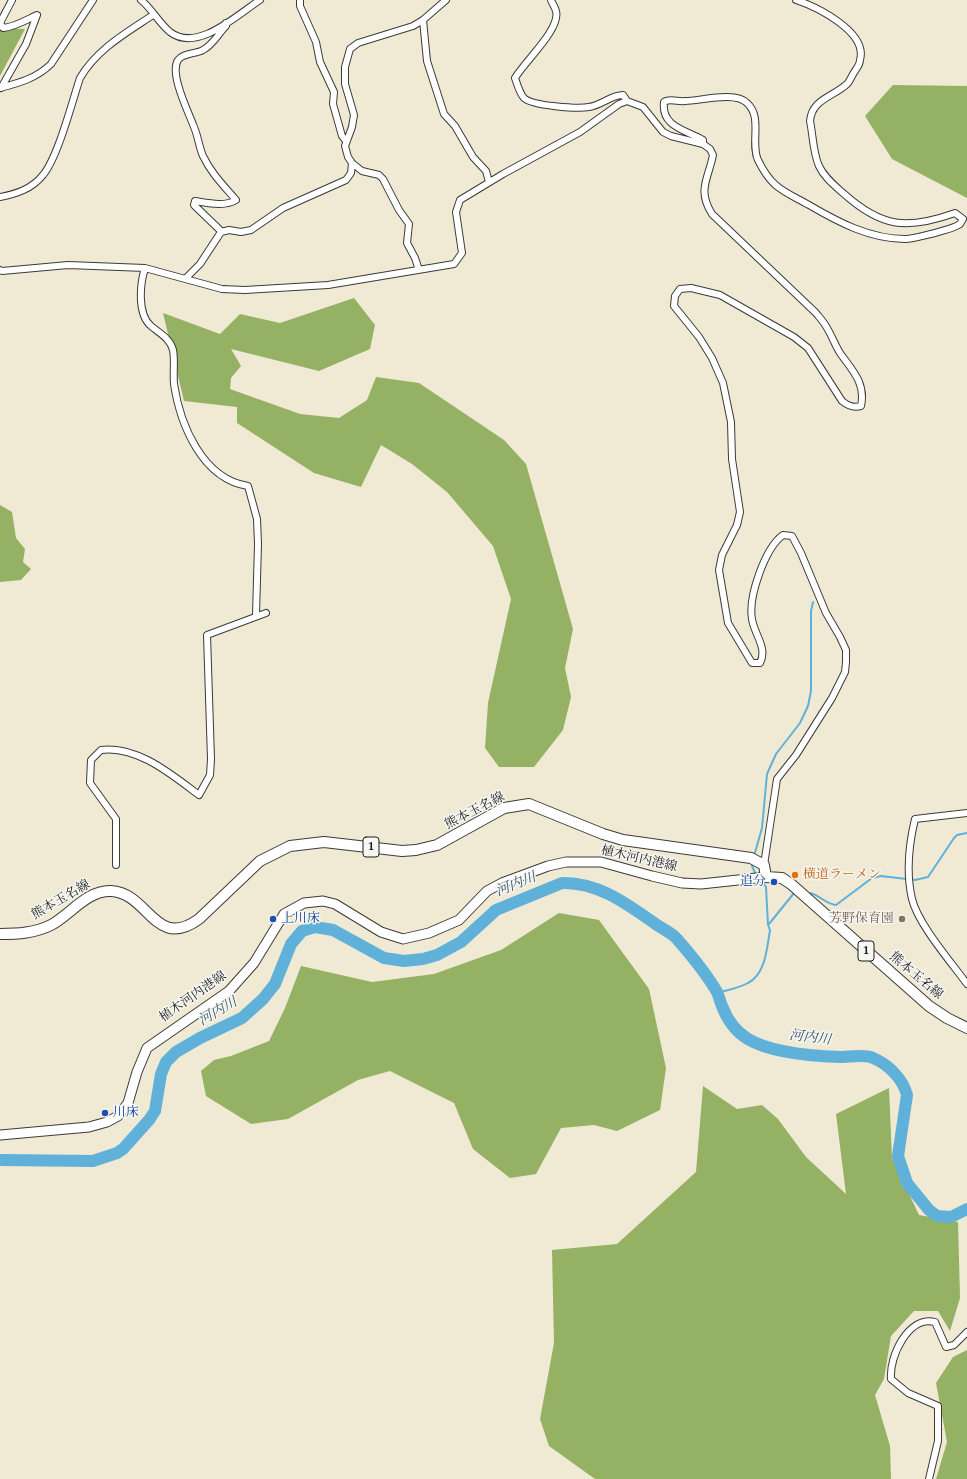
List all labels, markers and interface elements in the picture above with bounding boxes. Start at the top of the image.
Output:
street label: 熊本玉名線 [443,789,507,833]
road number: 1 [363,837,379,857]
street label: 植木河内港線 [599,843,679,875]
place label: 横道ラーメン [803,867,881,883]
water label: 河内川 [493,869,539,901]
marker: 横道ラーメン [790,870,800,880]
place label: 追分 [740,874,766,890]
street label: 熊本玉名線 [29,877,93,923]
marker: 追分 [769,877,779,887]
place label: 上川床 [281,911,320,927]
place label: 芳野保育園 [829,911,894,927]
marker: 上川床 [268,914,278,924]
marker: 芳野保育園 [897,914,907,924]
road number: 1 [858,941,874,961]
street label: 熊本玉名線 [886,949,946,1003]
street label: 植木河内港線 [157,968,229,1026]
water label: 河内川 [196,994,240,1030]
water label: 河内川 [788,1027,832,1049]
place label: 川床 [113,1105,139,1121]
marker: 川床 [100,1108,110,1118]

